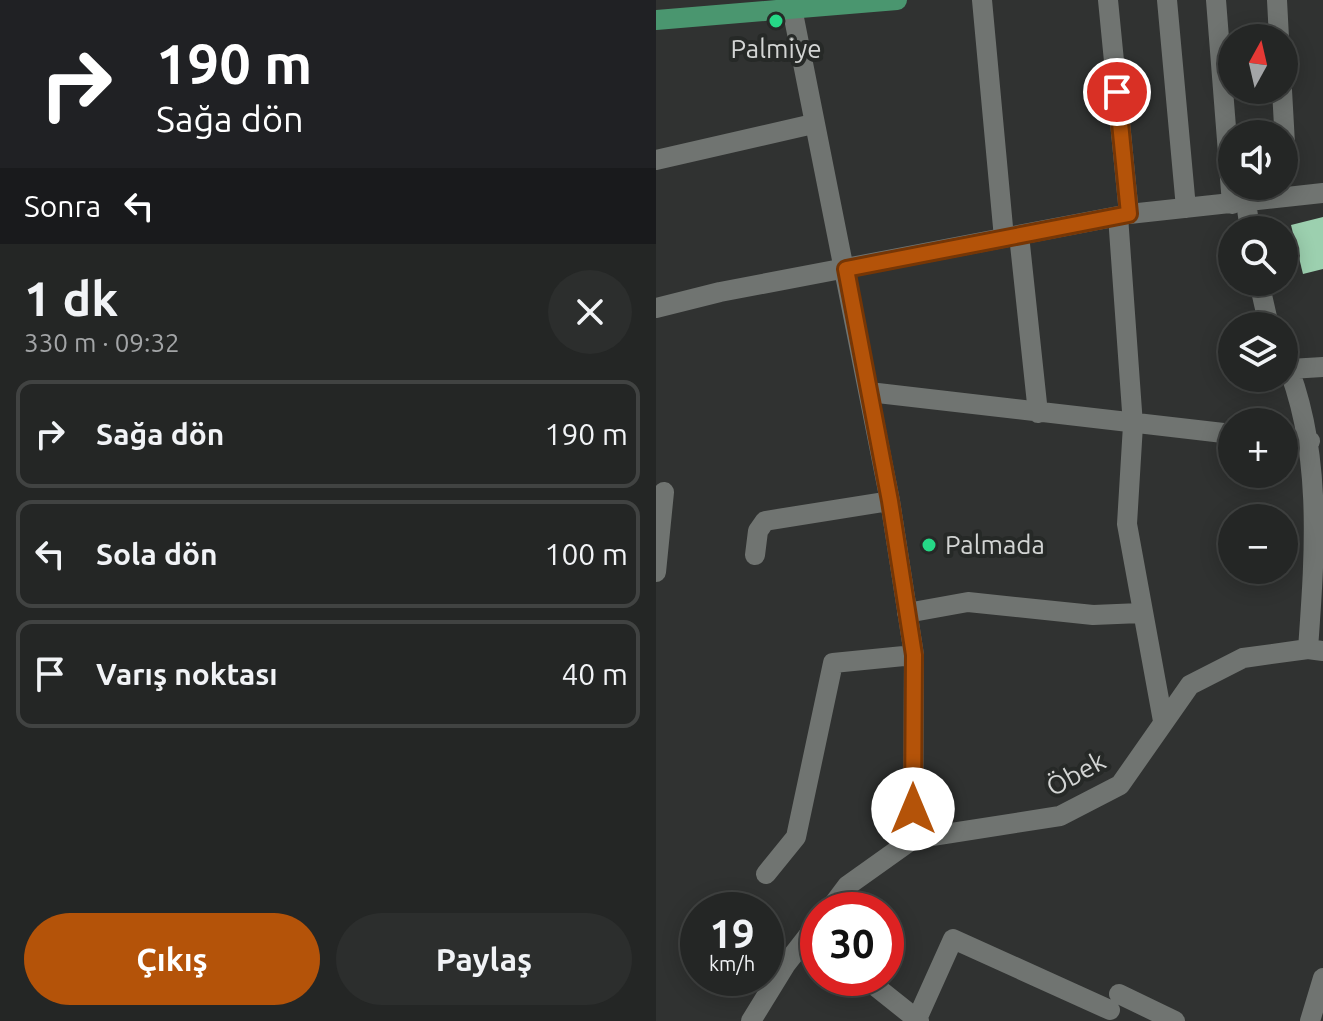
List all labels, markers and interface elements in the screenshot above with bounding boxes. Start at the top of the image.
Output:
marker: Palmiye [767,12,785,30]
north arrow [1218,24,1298,104]
map controls [1218,24,1298,584]
icon: right [24,32,128,136]
text: 190 m [156,32,312,95]
place label: Palmiye [730,34,822,63]
pin [1083,58,1151,126]
icon: arrive [1095,70,1139,114]
text: Sağa dön [156,98,304,139]
button: sound [1218,120,1298,200]
icon: left [117,184,161,228]
text: Sonra [24,189,101,223]
button: search [1218,216,1298,296]
button: close [548,270,632,354]
text: 1 dk [24,271,118,325]
button: layers [1218,312,1298,392]
text: 330 m · 09:32 [24,328,180,357]
button: + [1218,408,1298,488]
icon: right [28,412,72,456]
text: Sağa dön [96,417,224,451]
text: 190 m [544,417,628,451]
button: − [1218,504,1298,584]
place label: Palmada [945,530,1045,559]
icon: left [28,532,72,576]
marker: Palmada [920,536,938,554]
text: Sola dön [96,537,218,571]
text: 100 m [544,537,628,571]
icon: arrive [28,652,72,696]
text: Varış noktası [96,657,278,691]
text: 40 m [561,657,628,691]
street label: Öbek [1041,746,1110,801]
position arrow [871,767,955,851]
speed limit sign: 30 [800,892,904,996]
text: 19 [709,911,755,956]
button: Çıkış [24,913,320,1005]
button: Paylaş [336,913,632,1005]
text: km/h [709,952,755,975]

